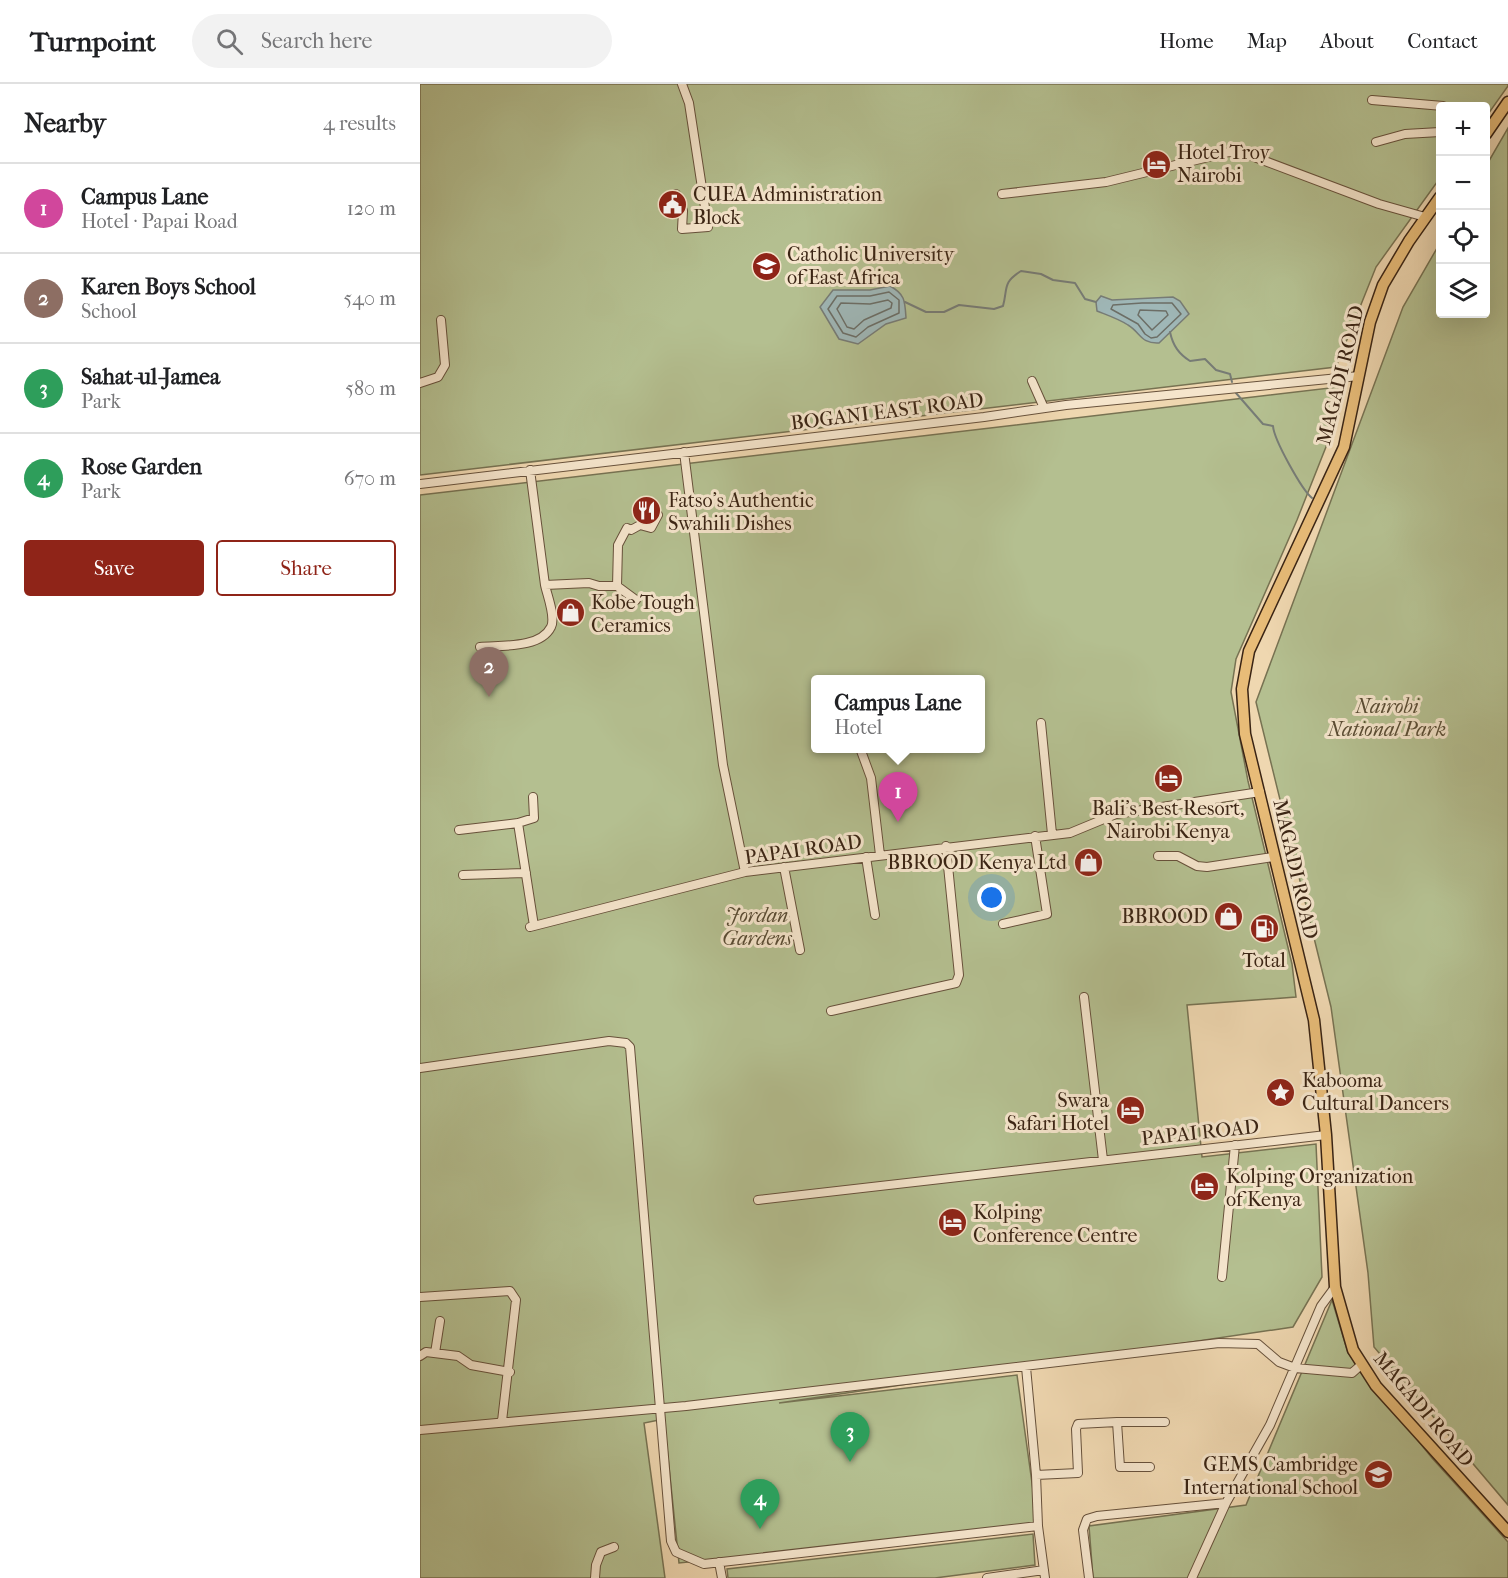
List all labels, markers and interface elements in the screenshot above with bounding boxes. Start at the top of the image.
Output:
search box [192,14,612,68]
text: Turnpoint [30,25,156,58]
icon: search [213,25,246,58]
text: Search here [261,28,372,54]
text: Home [1159,29,1214,53]
text: Map [1247,29,1287,53]
text: About [1320,29,1374,53]
text: Contact [1407,29,1478,53]
map controls [1436,102,1490,318]
button: + [1436,102,1490,156]
text: Nearby [24,108,106,139]
text: 4 results [323,112,396,135]
place label: Hotel Troy Nairobi [1177,141,1271,187]
hotel icon: Hotel Troy Nairobi [1140,148,1172,180]
button: − [1436,156,1490,210]
place label: CUEA Administration Block [693,183,883,229]
text: Campus Lane [81,184,208,210]
public building icon: CUEA Administration Block [656,189,688,221]
text: 1 [40,197,47,220]
text: 120 m [347,197,396,220]
text: Hotel · Papai Road [81,210,238,233]
button: locate [1436,210,1490,264]
place label: Catholic University of East Africa [787,243,955,289]
school or university icon: Catholic University of East Africa [750,250,782,282]
button: layers [1436,264,1490,318]
text: Karen Boys School [81,274,256,300]
text: 2 [38,287,49,310]
text: 540 m [344,287,396,310]
text: School [81,300,137,323]
street label: MAGADI ROAD [1312,303,1369,447]
text: Sahat-ul-Jamea [81,364,220,390]
text: 3 [39,377,48,400]
text: 580 m [345,377,396,400]
street label: BOGANI EAST ROAD [789,388,985,435]
text: Park [81,390,121,413]
text: Rose Garden [81,454,202,480]
text: 4 [38,467,49,490]
text: 670 m [344,467,396,490]
text: Park [81,480,121,503]
place label: Fatso's Authentic Swahili Dishes [668,489,814,535]
restaurant icon: Fatso's Authentic Swahili Dishes [631,495,663,527]
button: Save [24,540,204,596]
button: Share [216,540,396,596]
place label: Kobe Tough Ceramics [591,591,696,637]
shop icon: Kobe Tough Ceramics [554,597,586,629]
pin: 2 [470,648,508,697]
popup [811,675,985,753]
text: Campus Lane [834,690,962,716]
park label: Nairobi National Park [1327,695,1446,741]
text: Hotel [834,716,882,739]
hotel icon: Bali's Best Resort, Nairobi Kenya [1152,762,1184,794]
pin: 1 [878,772,918,822]
place label: Bali's Best Resort, Nairobi Kenya [1092,797,1244,843]
street label: MAGADI ROAD [1268,797,1323,941]
street label: PAPAI ROAD [743,830,863,869]
shop icon: BBROOD Kenya Ltd [1072,846,1104,878]
place label: BBROOD Kenya Ltd [887,851,1068,874]
your location [977,883,1006,912]
shop icon: BBROOD [1213,900,1245,932]
park label: Jordan Gardens [722,904,793,950]
place label: BBROOD [1122,905,1208,928]
fuel station icon: Total [1248,913,1280,945]
place label: Total [1242,949,1286,972]
place label: Kabooma Cultural Dancers [1302,1069,1449,1115]
place icon: Kabooma Cultural Dancers [1265,1076,1297,1108]
place label: Swara Safari Hotel [1007,1089,1110,1135]
hotel icon: Swara Safari Hotel [1114,1095,1146,1127]
street label: PAPAI ROAD [1140,1115,1260,1150]
place label: Kolping Organization of Kenya [1226,1165,1414,1211]
hotel icon: Kolping Organization of Kenya [1189,1171,1221,1203]
place label: Kolping Conference Centre [973,1201,1137,1247]
hotel icon: Kolping Conference Centre [936,1207,968,1239]
street label: MAGADI ROAD [1369,1347,1478,1471]
pin: 3 [830,1412,870,1462]
place label: GEMS Cambridge International School [1183,1453,1358,1499]
school or university icon: GEMS Cambridge International School [1363,1459,1395,1491]
pin: 4 [740,1480,780,1529]

